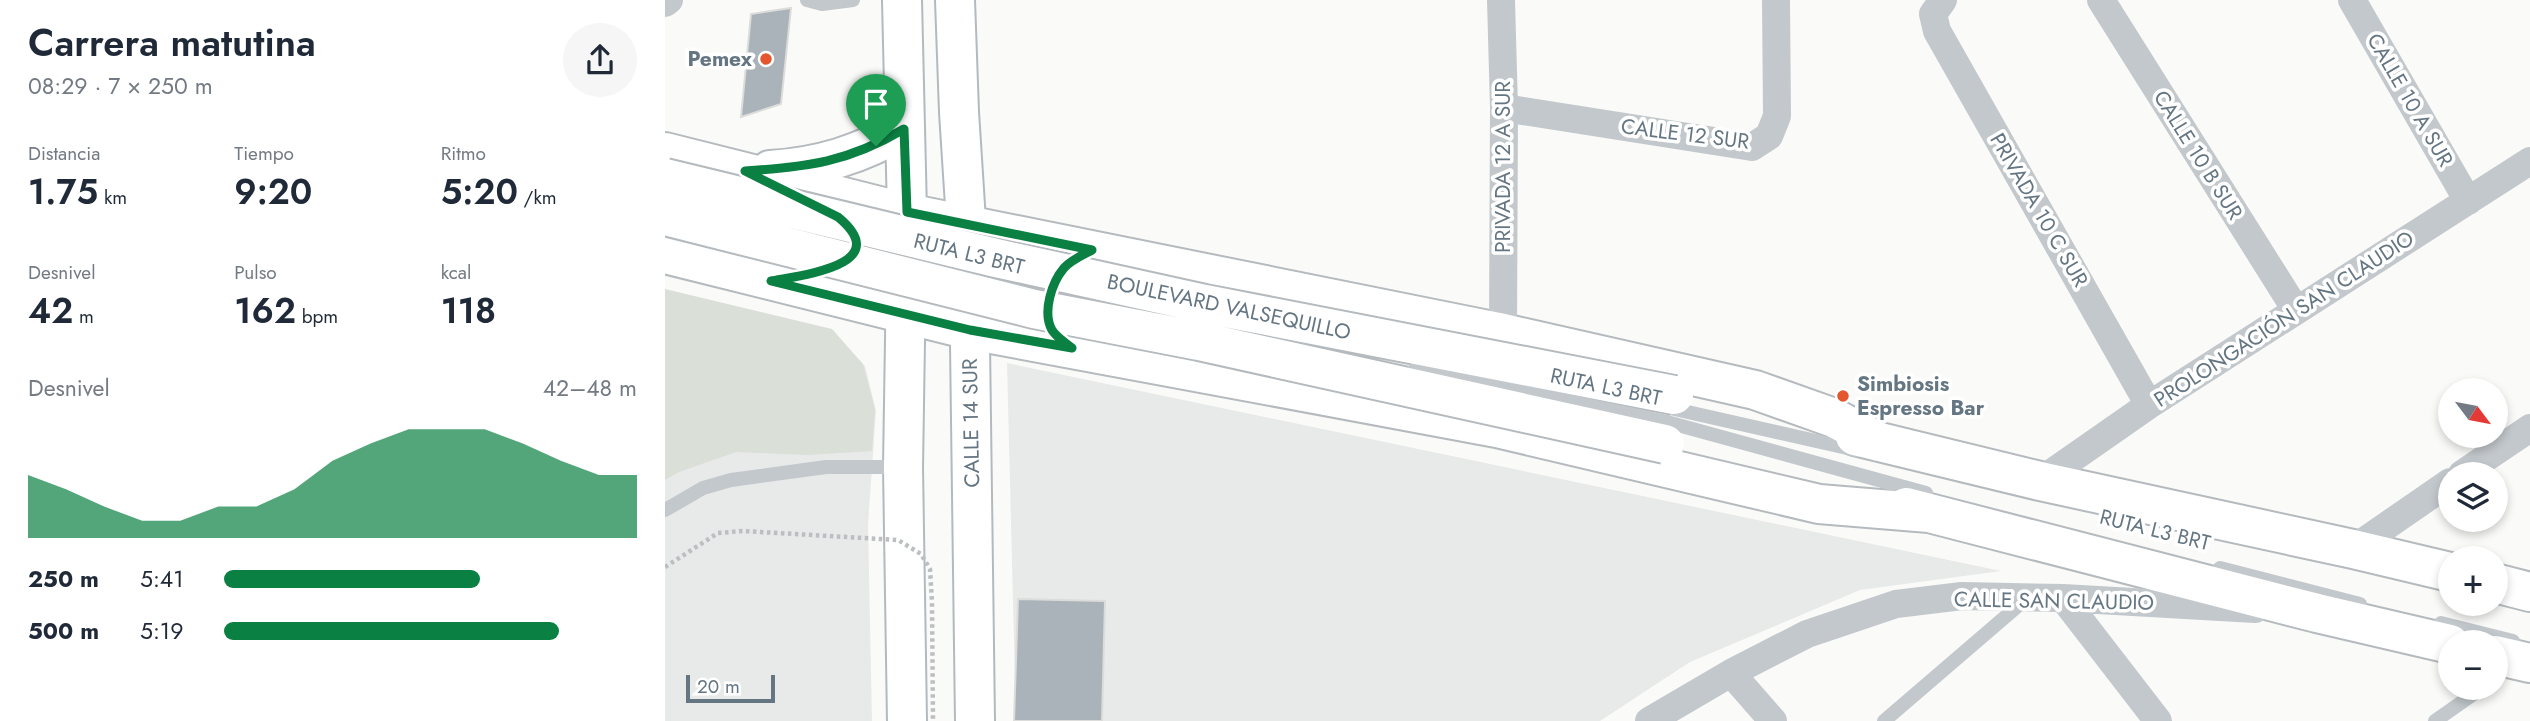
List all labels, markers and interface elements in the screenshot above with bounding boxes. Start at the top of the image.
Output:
text: Carrera matutina [28,15,316,70]
button: share [563,23,637,97]
street label: CALLE 10 A SUR [2360,28,2461,172]
place label: Pemex [687,44,753,74]
marker: Pemex [758,51,774,67]
text: 08:29 · 7 × 250 m [28,69,213,103]
pin [846,74,906,146]
street label: PRIVADA 12 A SUR [1488,81,1518,253]
icon: arrive [857,85,895,123]
street label: CALLE 10 B SUR [2146,85,2250,226]
street label: CALLE 12 SUR [1619,111,1751,157]
street label: PRIVADA 10 C SUR [1983,127,2095,293]
text: Distancia [28,140,100,167]
text: Tiempo [234,140,294,167]
text: Ritmo [441,140,486,167]
text: 1.75 [28,167,98,217]
text: 9:20 [234,167,312,217]
text: 5:20 [441,167,518,217]
text: km [98,184,127,211]
text: /km [518,184,557,211]
street label: PROLONGACIÓN SAN CLAUDIO [2148,223,2420,415]
street label: RUTA L3 BRT [910,226,1028,282]
text: Desnivel [28,259,96,286]
text: Pulso [234,259,277,286]
text: kcal [441,259,471,286]
street label: BOULEVARD VALSEQUILLO [1104,267,1354,347]
text: 42 [28,286,73,336]
text: 162 [234,286,296,336]
text: 118 [441,286,496,336]
text: m [73,303,94,330]
text: bpm [296,303,338,330]
street label: CALLE 14 SUR [955,358,987,488]
street label: RUTA L3 BRT [1548,361,1665,413]
place label: Simbiosis Espresso Bar [1857,369,1985,423]
text: Desnivel [28,371,110,405]
text: 42–48 m [543,371,637,405]
north arrow [2438,378,2508,448]
map controls [2438,378,2508,700]
marker: Simbiosis Espresso Bar [1835,388,1851,404]
button: layers [2438,462,2508,532]
street label: RUTA L3 BRT [2096,502,2214,558]
button: + [2438,546,2508,616]
text: 250 m [28,562,99,596]
text: 5:41 [140,562,184,596]
street label: CALLE SAN CLAUDIO [1954,584,2154,618]
text: 500 m [28,614,99,648]
text: 5:19 [140,614,183,648]
button: − [2438,630,2508,700]
scale bar [686,672,775,704]
text: 20 m [697,673,740,700]

